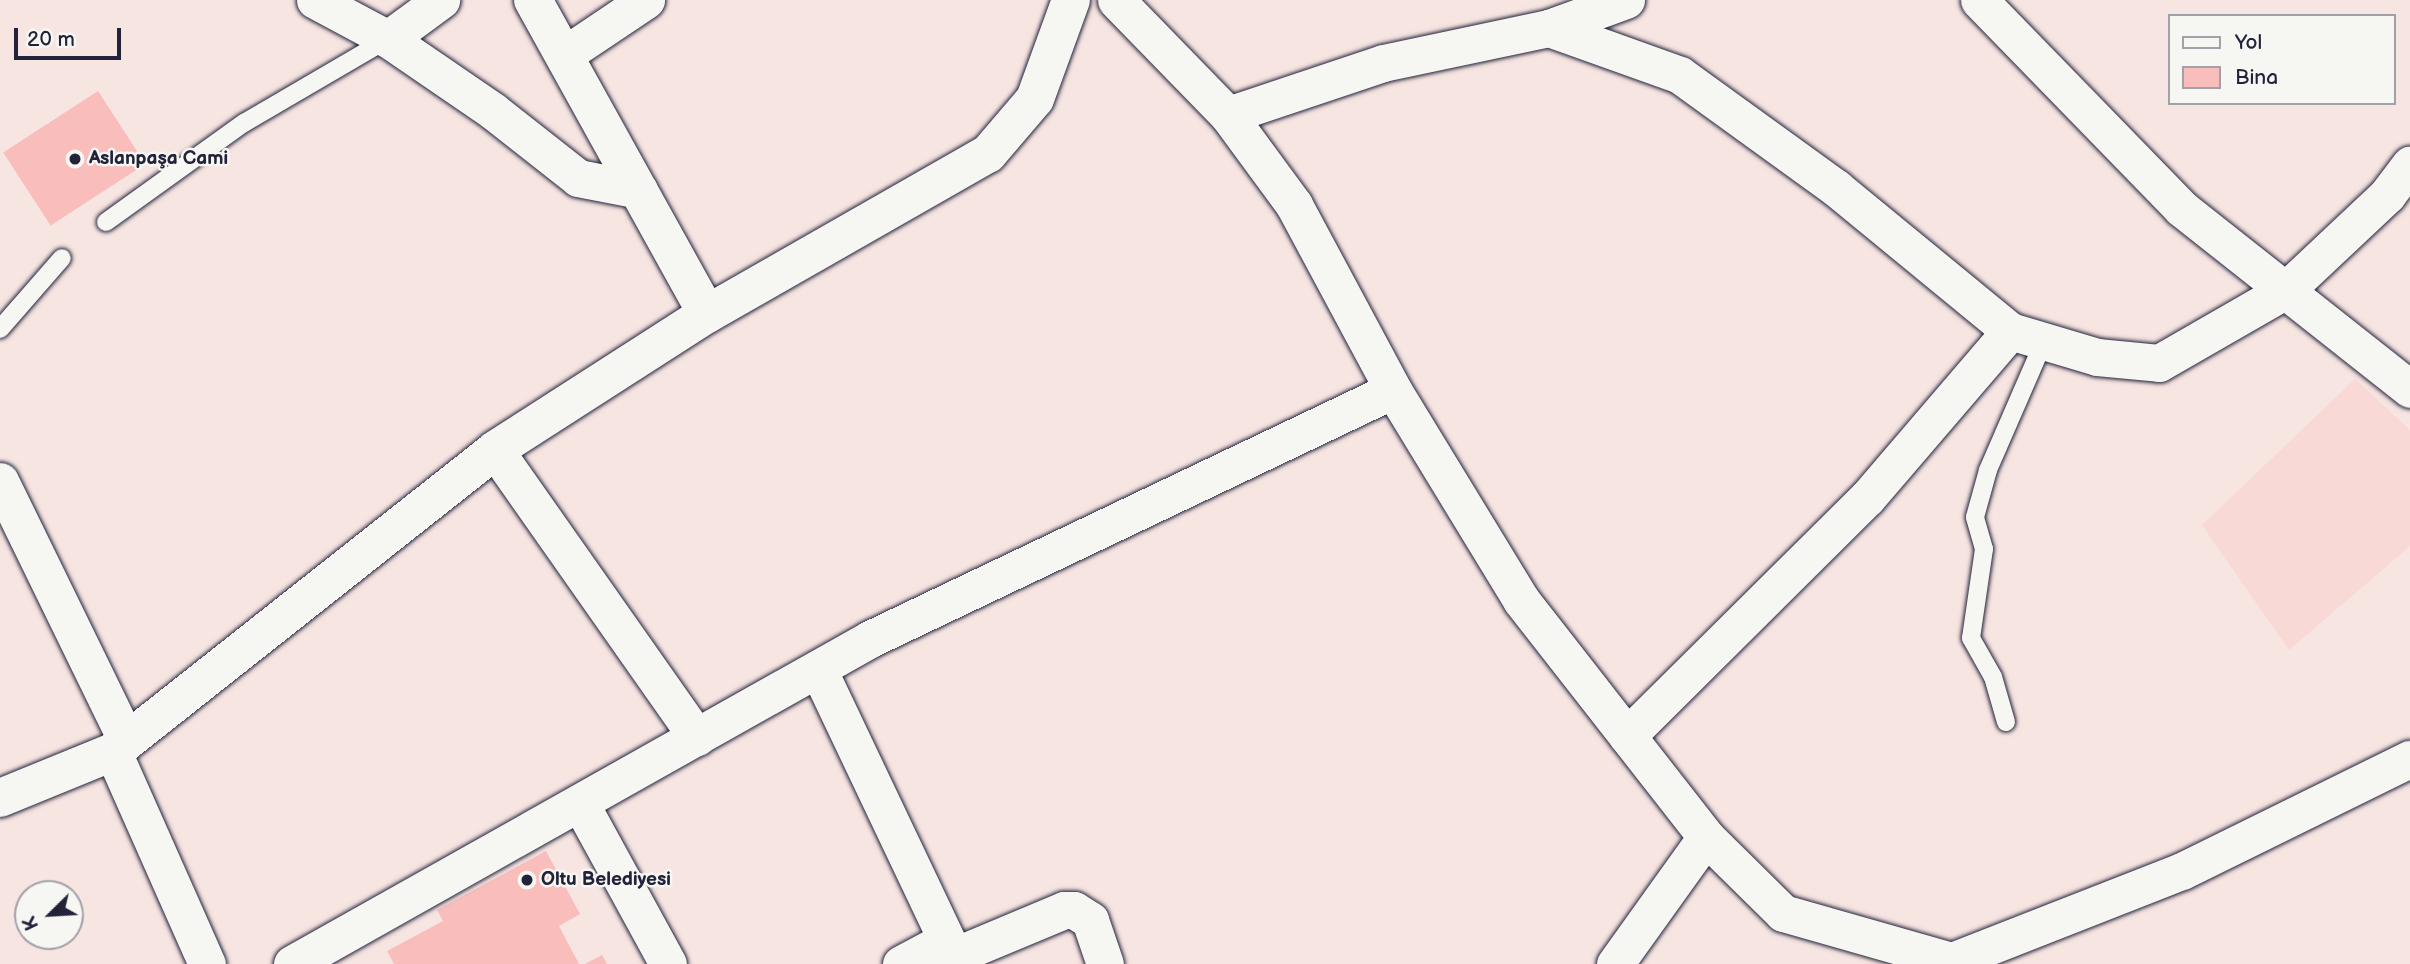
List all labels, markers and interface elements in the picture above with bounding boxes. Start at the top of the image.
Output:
scale bar [18,14,124,58]
legend [2168,14,2396,105]
text: 20 m [27,27,75,52]
text: Yol [2235,30,2262,55]
text: Bina [2235,65,2278,90]
place label: Aslanpaşa Cami [89,148,228,170]
marker: Aslanpaşa Cami [67,151,83,167]
place label: Oltu Belediyesi [541,869,671,891]
marker: Oltu Belediyesi [519,872,535,888]
north arrow [14,880,84,950]
text: K [18,912,44,934]

